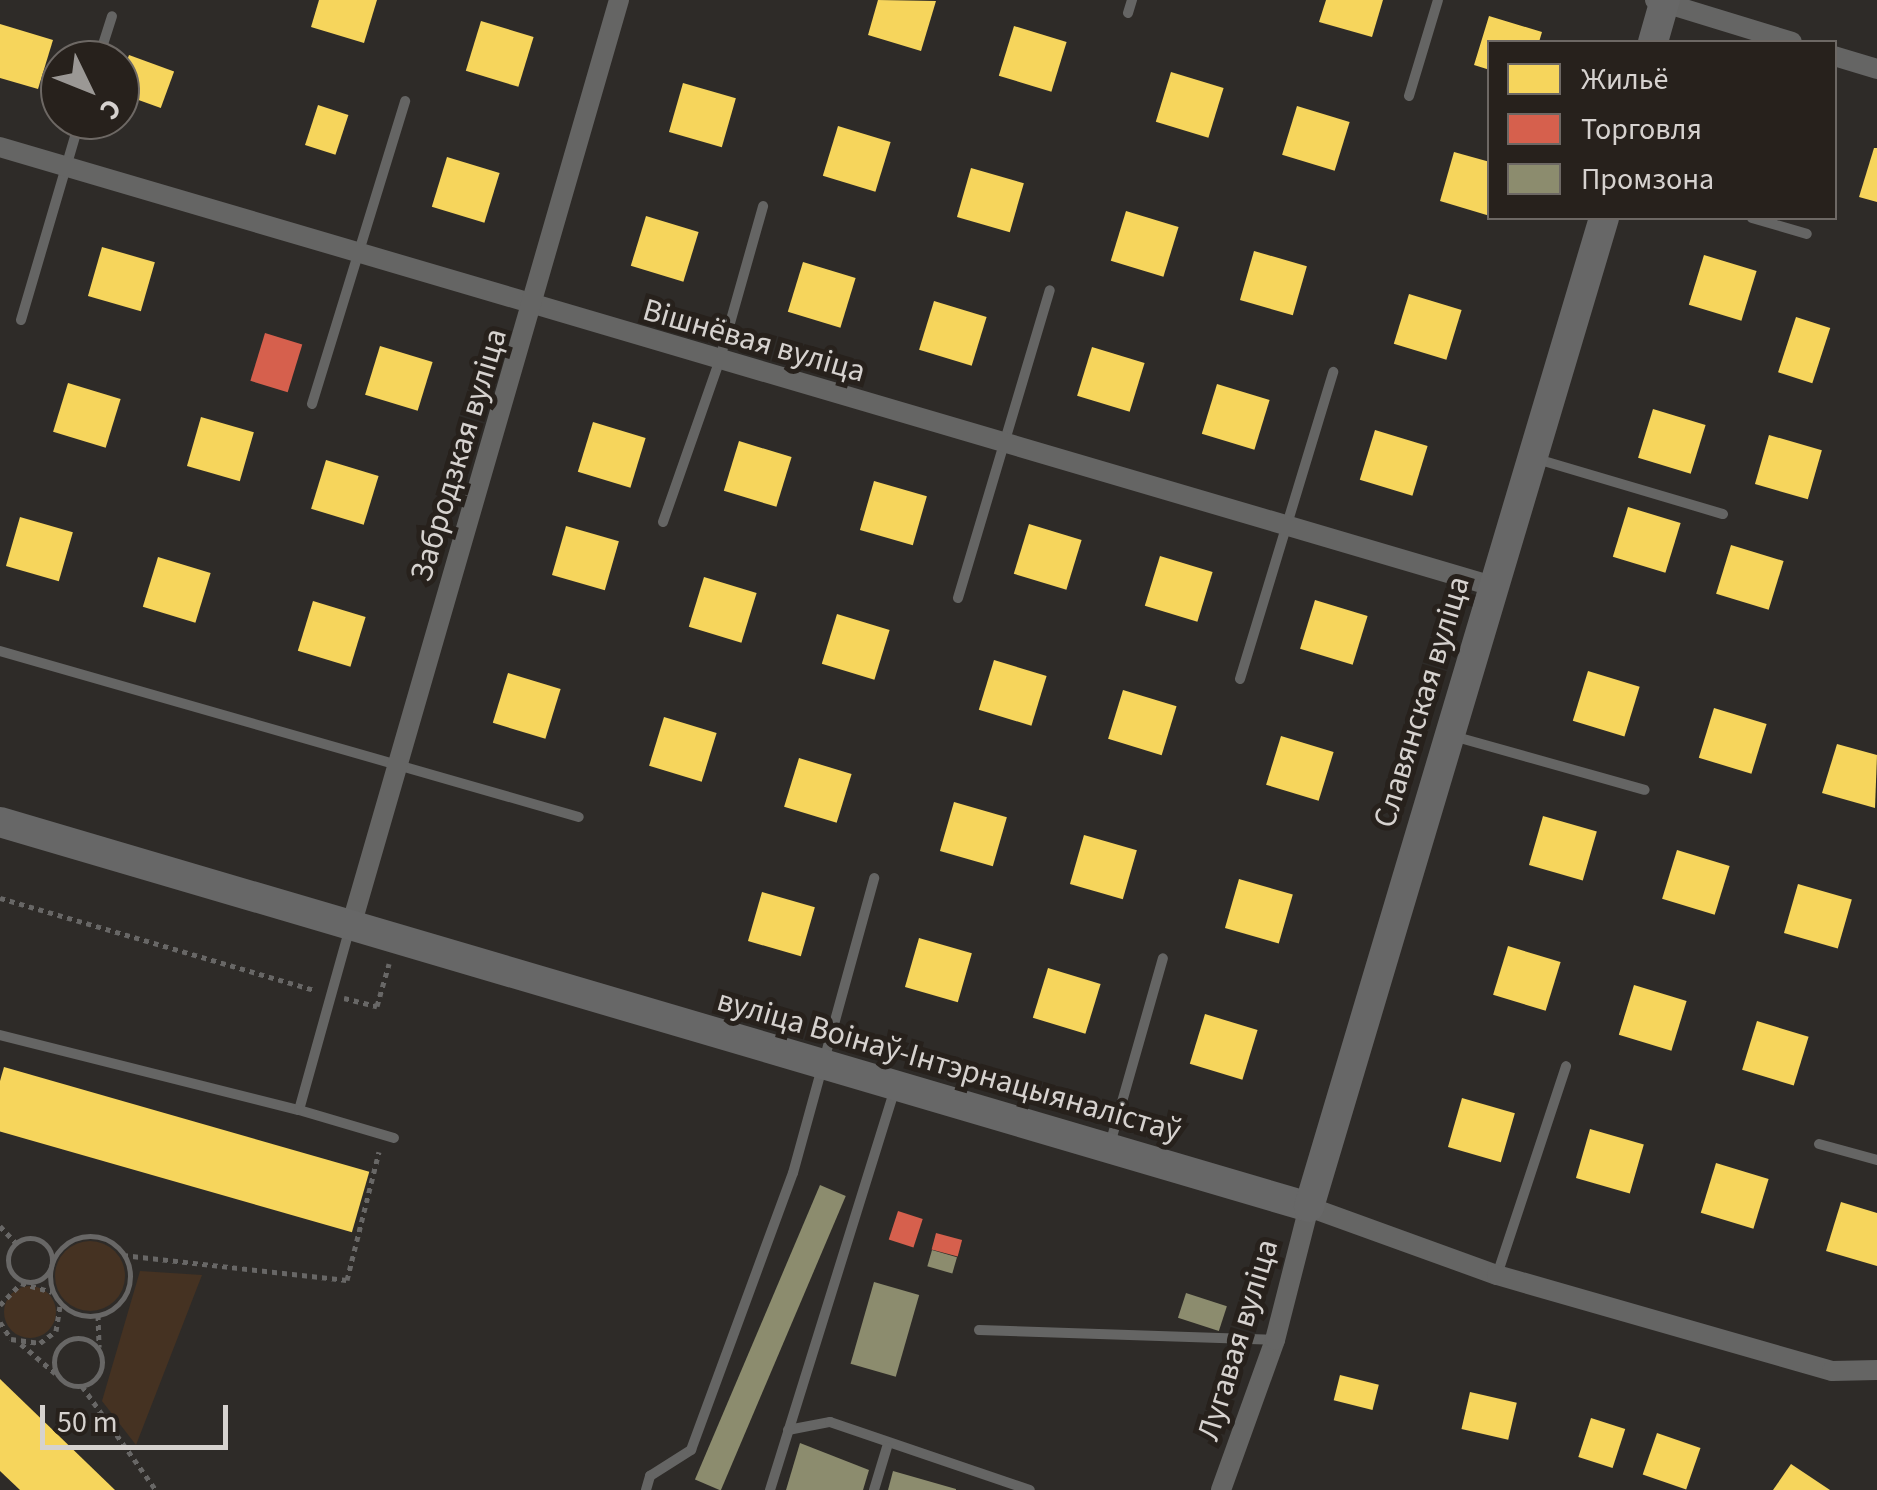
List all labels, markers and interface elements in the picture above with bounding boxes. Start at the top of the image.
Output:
north arrow [40,40,140,140]
legend [1487,40,1837,220]
text: Жильё [1581,58,1668,101]
text: С [90,89,131,129]
text: Торговля [1581,108,1702,151]
text: Промзона [1581,158,1714,201]
street label: Вішнёвая вуліца [638,291,870,391]
street label: Забродзкая вуліца [402,324,516,586]
street label: Славянская вуліца [1365,572,1479,832]
street label: вуліца Воінаў-Інтэрнацыяналістаў [713,981,1185,1151]
street label: Лугавая вуліца [1189,1235,1287,1445]
scale bar [45,1385,232,1447]
text: 50 m [57,1401,118,1444]

